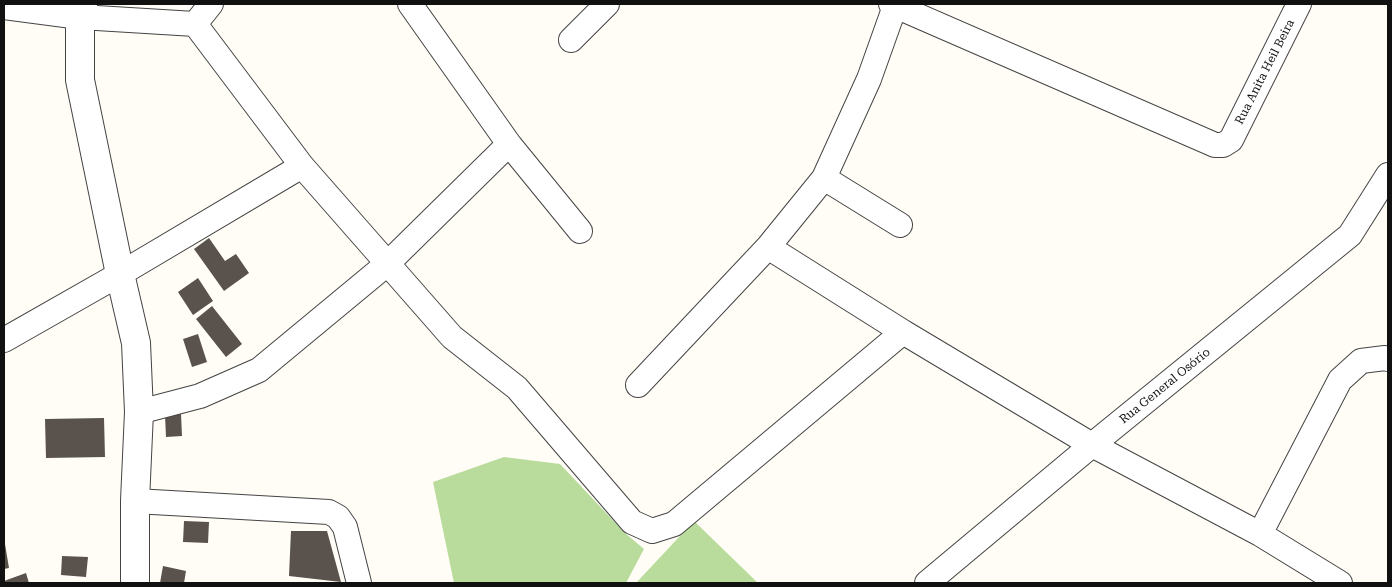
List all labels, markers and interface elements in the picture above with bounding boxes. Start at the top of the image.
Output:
street label: Rua Anita Heil Beira [1232,17,1298,127]
street label: Rua General Osório [1117,345,1213,427]

